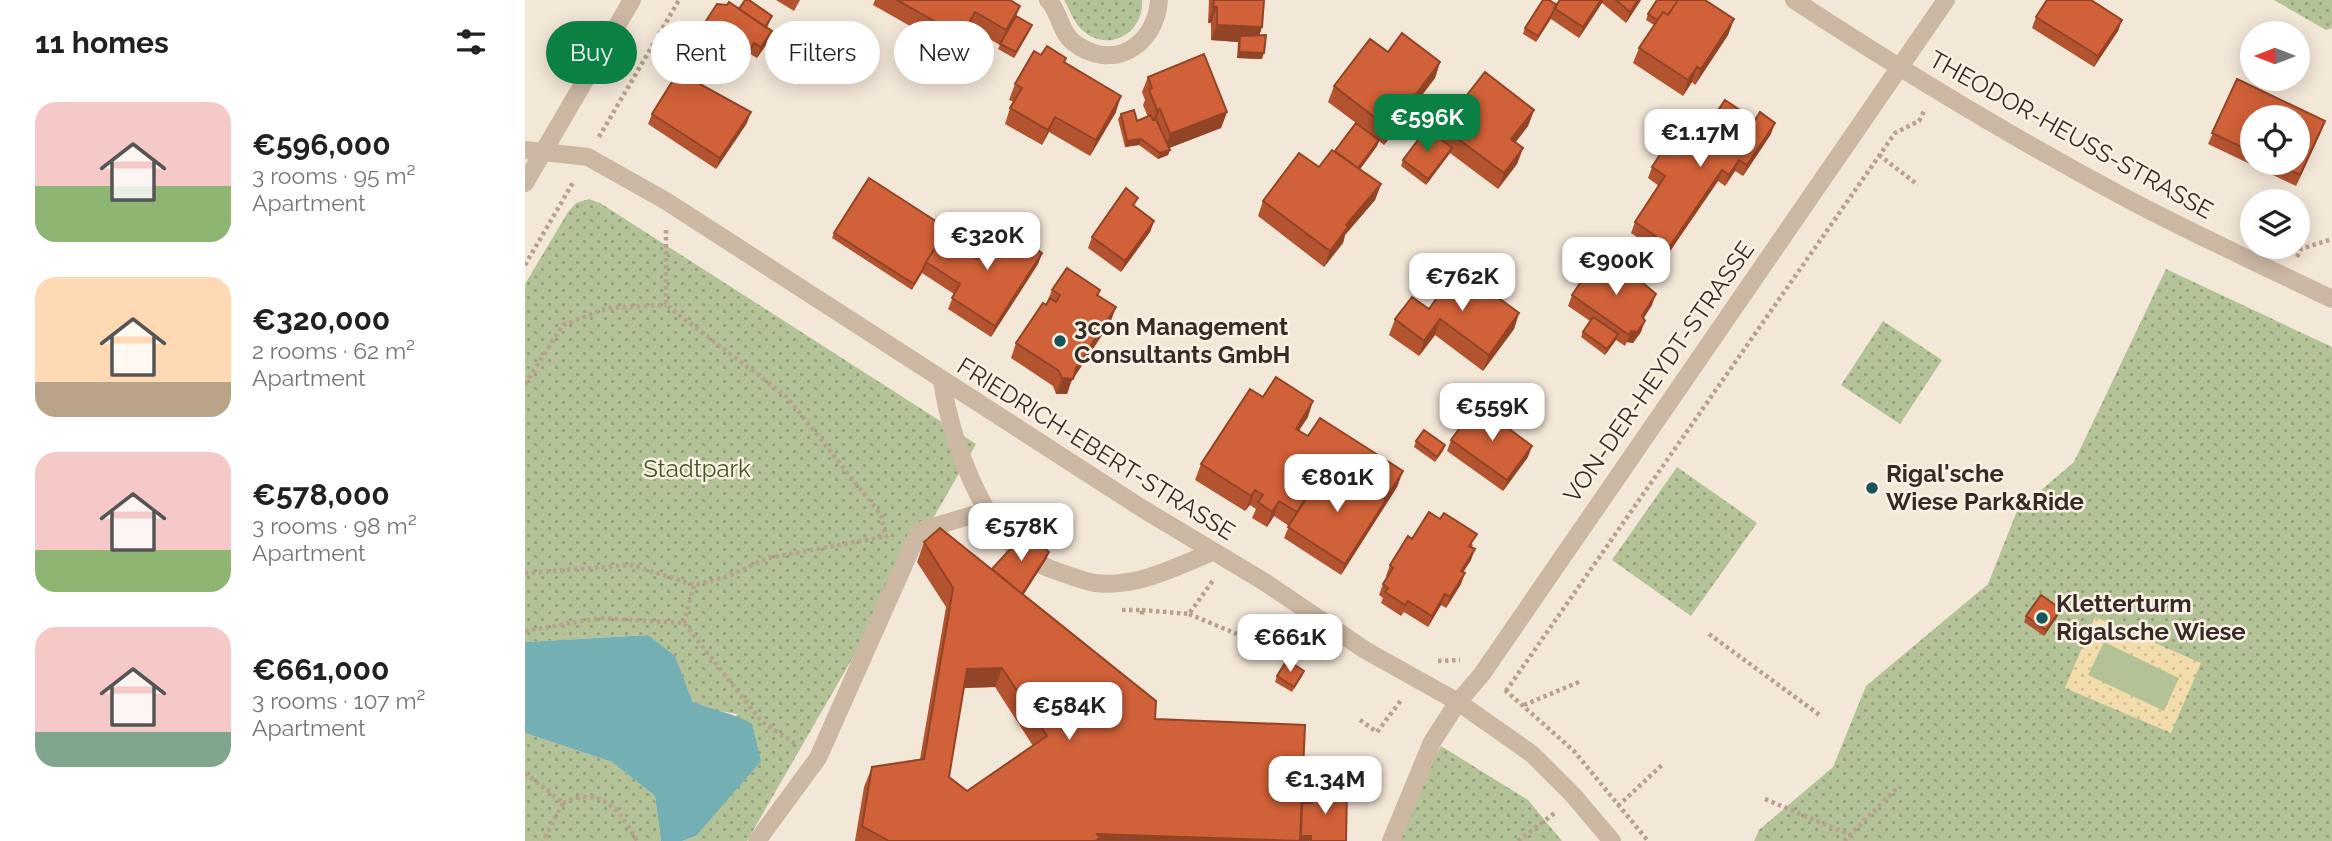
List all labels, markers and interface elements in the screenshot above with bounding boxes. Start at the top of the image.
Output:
chip: Buy [546,21,637,84]
chip: Rent [651,21,751,84]
chip: Filters [765,21,880,84]
chip: New [894,21,994,84]
north arrow [2240,21,2310,91]
map controls [2240,21,2310,259]
icon: filters [452,23,490,61]
text: 11 homes [35,25,169,60]
street label: THEODOR-HEUSS-STRASSE [1924,44,2218,225]
pin: €596K [1378,94,1476,154]
text: €596K [1390,103,1464,130]
button: locate [2240,105,2310,175]
pin: €1.17M [1643,110,1757,169]
text: €1.17M [1660,118,1740,145]
text: €596,000 [252,127,391,162]
icon: home [91,130,175,214]
text: 3 rooms · 95 m² [252,162,415,189]
text: Apartment [252,189,366,216]
button: layers [2240,189,2310,259]
pin: €320K [938,212,1036,272]
text: €320K [950,221,1024,248]
street label: VON-DER-HEYDT-STRASSE [1557,236,1760,508]
pin: €900K [1567,238,1665,297]
text: €900K [1578,246,1654,273]
pin: €762K [1413,254,1511,313]
text: €762K [1425,262,1499,289]
text: €320,000 [252,302,390,337]
icon: home [91,305,175,389]
place label: 3con Management Consultants GmbH [1074,312,1290,369]
marker: 3con Management Consultants GmbH [1052,333,1068,349]
text: 2 rooms · 62 m² [252,337,415,364]
street label: FRIEDRICH-EBERT-STRASSE [952,351,1240,546]
text: Apartment [252,364,366,391]
pin: €559K [1443,384,1541,443]
text: €559K [1456,392,1528,419]
park label: Stadtpark [643,454,751,483]
pin: €801K [1288,454,1386,514]
place label: Rigal'sche Wiese Park&Ride [1886,459,2084,516]
text: €801K [1300,463,1374,490]
text: €578,000 [252,477,390,512]
icon: home [91,480,175,564]
marker: Rigal'sche Wiese Park&Ride [1864,480,1880,496]
pin: €578K [972,504,1070,563]
text: 3 rooms · 98 m² [252,512,417,539]
text: €578K [984,512,1058,539]
text: Apartment [252,539,366,566]
place label: Kletterturm Rigalsche Wiese [2056,589,2246,646]
marker: Kletterturm Rigalsche Wiese [2034,610,2050,626]
pin: €661K [1241,614,1339,674]
text: €661K [1253,623,1327,650]
text: €661,000 [252,652,389,687]
icon: home [91,655,175,739]
pin: €584K [1020,682,1118,742]
text: 3 rooms · 107 m² [252,687,426,714]
text: €584K [1032,691,1106,718]
text: Apartment [252,714,366,741]
pin: €1.34M [1268,756,1382,816]
text: €1.34M [1285,765,1365,792]

